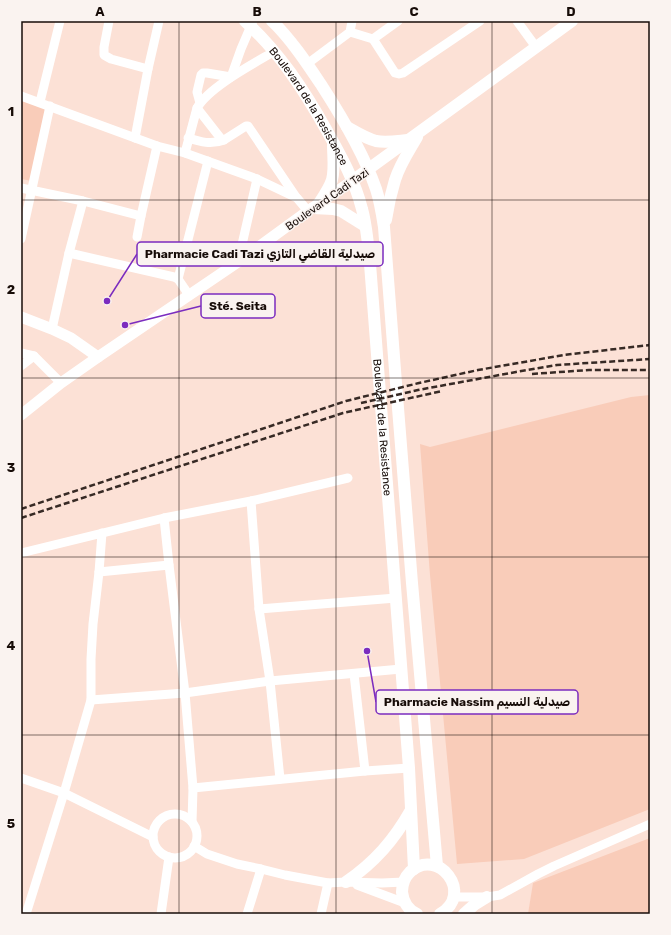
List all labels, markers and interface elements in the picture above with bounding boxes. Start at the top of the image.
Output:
text: A [95,4,105,19]
text: B [252,4,262,19]
text: C [409,4,419,19]
text: D [566,4,576,19]
street label: Boulevard de la Resistance [266,45,350,168]
text: 1 [8,104,14,119]
street label: Boulevard Cadi Tazi [283,166,372,233]
callout: Pharmacie Cadi Tazi صيدلية القاضي التازي [137,242,383,266]
text: Pharmacie Cadi Tazi صيدلية القاضي التازي [145,247,376,263]
text: 2 [7,282,15,297]
callout: Sté. Seita [201,294,275,318]
text: Sté. Seita [209,299,267,313]
street label: Boulevard de la Resistance [370,358,394,496]
text: 3 [7,460,16,475]
text: 4 [7,638,16,653]
callout: Pharmacie Nassim صيدلية النسيم [376,690,578,714]
text: Pharmacie Nassim صيدلية النسيم [384,695,571,710]
text: 5 [7,816,15,831]

